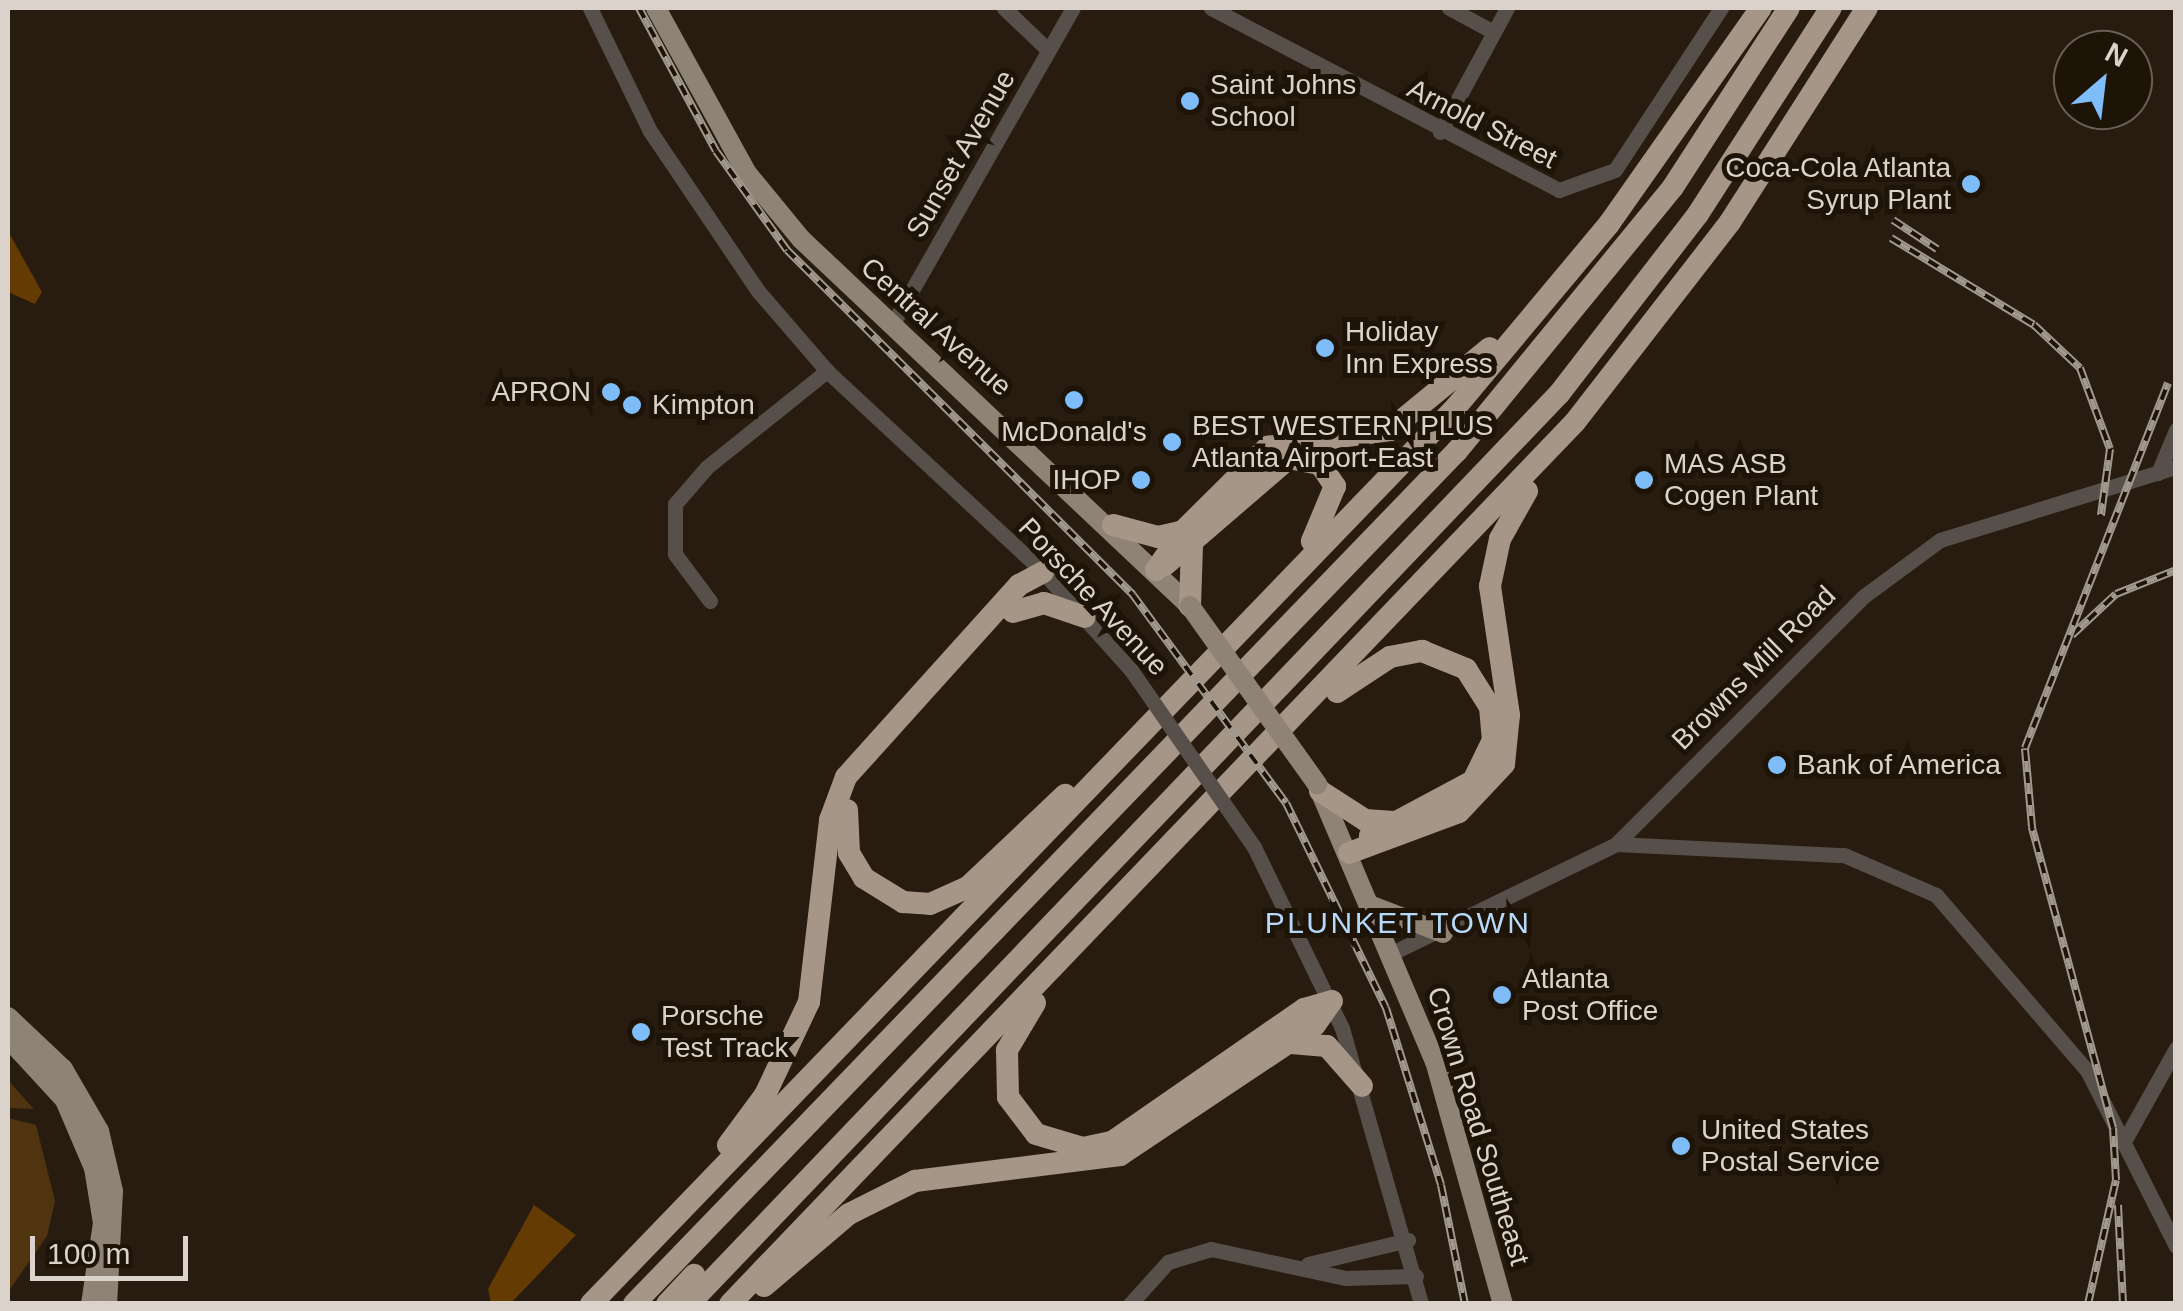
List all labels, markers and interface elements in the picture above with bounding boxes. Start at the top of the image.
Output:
north arrow [2053,30,2153,130]
text: N [2100,36,2133,73]
street label: Sunset Avenue [899,64,1023,244]
place label: Saint Johns School [1210,68,1356,134]
street label: Arnold Street [1402,72,1562,176]
marker: Saint Johns School [1179,90,1201,112]
place label: Coca-Cola Atlanta Syrup Plant [1724,151,1951,217]
marker: Coca-Cola Atlanta Syrup Plant [1960,173,1982,195]
street label: Central Avenue [853,250,1019,404]
place label: Holiday Inn Express [1345,315,1493,381]
marker: Holiday Inn Express [1314,337,1336,359]
place label: APRON [491,375,591,409]
marker: APRON [600,381,622,403]
place label: Kimpton [652,388,755,422]
marker: McDonald's [1063,389,1085,411]
marker: Kimpton [621,394,643,416]
place label: BEST WESTERN PLUS Atlanta Airport-East [1192,409,1494,475]
place label: McDonald's [1001,415,1147,449]
marker: BEST WESTERN PLUS Atlanta Airport-East [1161,431,1183,453]
place label: MAS ASB Cogen Plant [1664,447,1818,513]
place label: IHOP [1053,463,1121,497]
marker: IHOP [1130,469,1152,491]
marker: MAS ASB Cogen Plant [1633,469,1655,491]
street label: Porsche Avenue [1011,511,1175,683]
street label: Browns Mill Road [1665,579,1843,757]
place label: Bank of America [1797,748,2002,782]
marker: Bank of America [1766,754,1788,776]
district label: PLUNKET TOWN [1264,905,1532,941]
place label: Atlanta Post Office [1522,962,1658,1028]
street label: Crown Road Southeast [1420,983,1536,1269]
marker: Atlanta Post Office [1491,984,1513,1006]
place label: Porsche Test Track [661,999,789,1065]
marker: Porsche Test Track [630,1021,652,1043]
place label: United States Postal Service [1701,1113,1880,1179]
marker: United States Postal Service [1670,1135,1692,1157]
scale bar [35,1216,192,1278]
text: 100 m [47,1237,130,1270]

